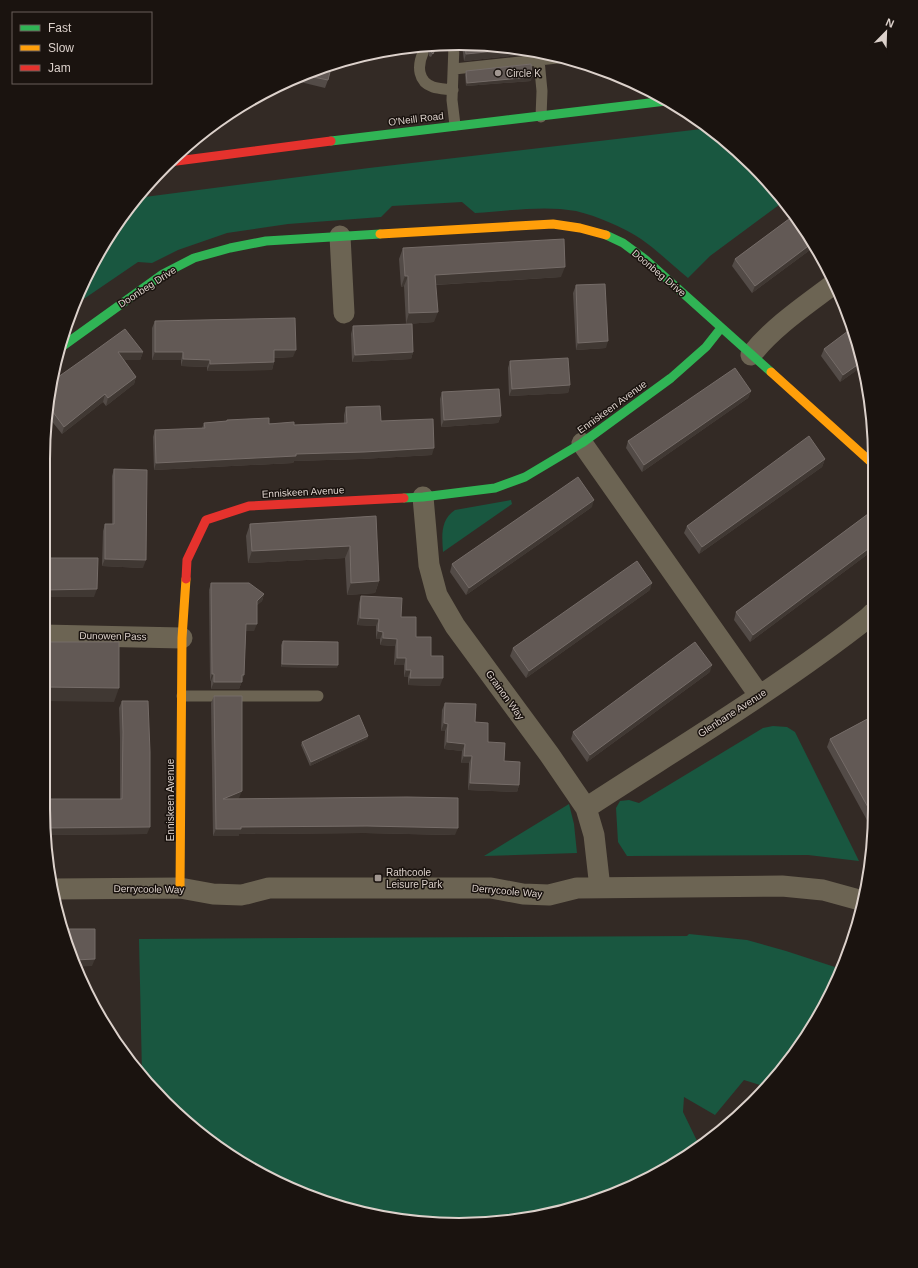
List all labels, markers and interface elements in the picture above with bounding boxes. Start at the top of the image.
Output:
legend [12,12,152,84]
north arrow [866,12,906,52]
text: N [884,16,896,30]
text: Fast [48,21,72,35]
text: Slow [48,41,74,55]
text: Jam [48,61,71,75]
marker: Circle K [493,68,503,78]
place label: Circle K [506,68,541,79]
street label: O'Neill Road [388,110,444,128]
street label: Doonbeg Drive [630,247,688,299]
street label: Doonbeg Drive [116,264,178,310]
street label: Enniskeen Avenue [575,378,649,436]
street label: Enniskeen Avenue [261,484,345,500]
street label: Dunowen Pass [79,630,147,642]
street label: Grainon Way [484,668,526,722]
street label: Glenbane Avenue [696,687,769,739]
street label: Enniskeen Avenue [165,758,176,841]
place label: Rathcoole Leisure Park [386,867,443,890]
marker: Rathcoole Leisure Park [373,873,383,883]
street label: Derrycoole Way [471,882,543,900]
street label: Derrycoole Way [114,883,184,895]

